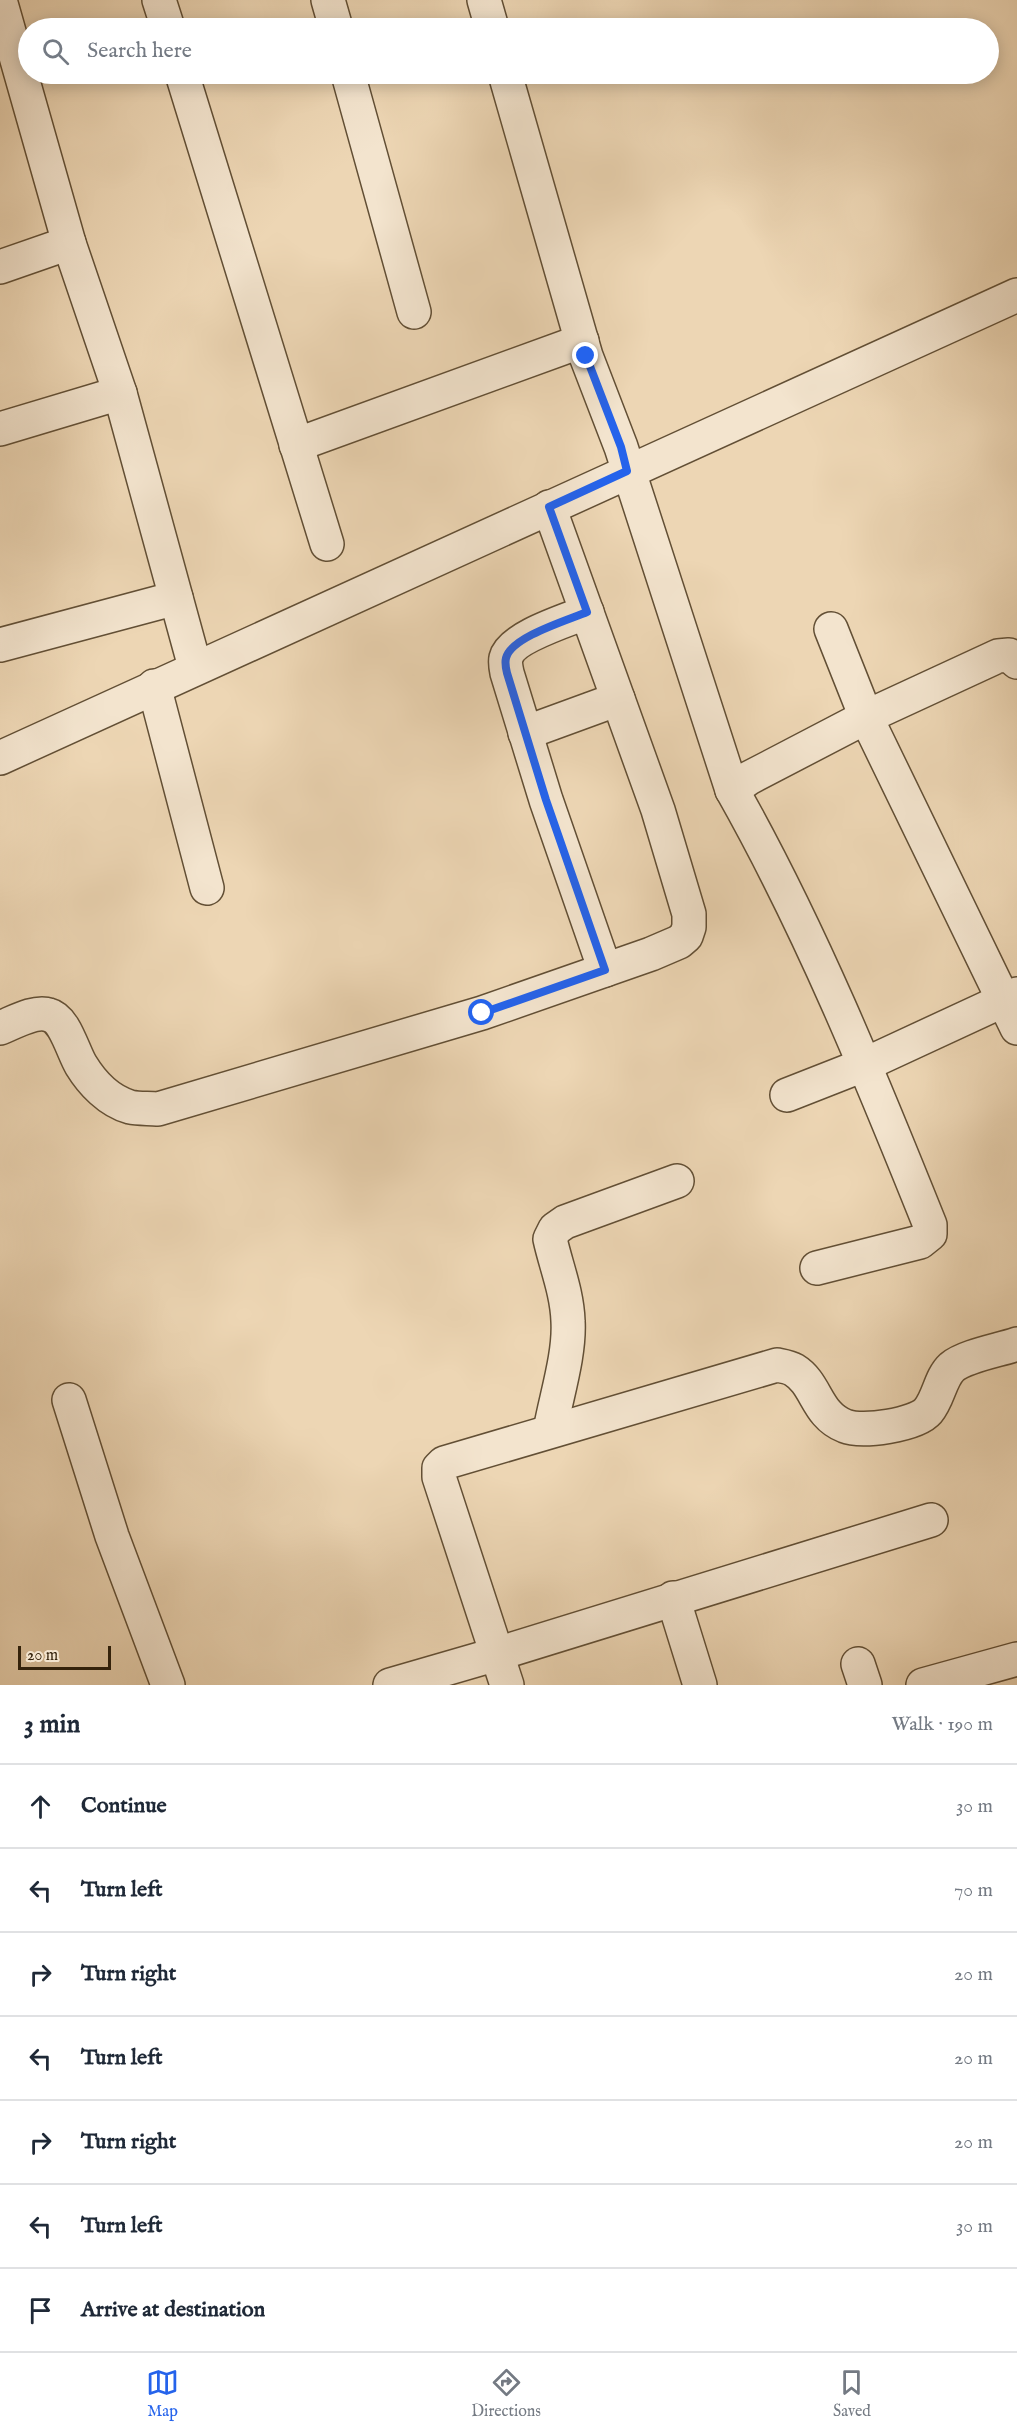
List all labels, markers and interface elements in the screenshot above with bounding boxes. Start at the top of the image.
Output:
search box [18,18,999,84]
icon: search [39,35,72,68]
text: Search here [87,37,192,65]
route end [572,342,598,368]
route start [468,999,494,1025]
scale bar [18,1643,111,1670]
text: 20 m [27,1646,58,1666]
text: 3 min [24,1708,80,1741]
text: Walk · 190 m [891,1712,993,1737]
icon: ahead [24,1790,57,1823]
text: Continue [81,1792,167,1820]
text: 30 m [956,1794,993,1819]
icon: left [24,1874,57,1907]
text: Turn left [81,1876,163,1904]
text: 70 m [954,1878,993,1903]
icon: right [24,1958,57,1991]
text: Turn right [81,1960,176,1988]
text: 20 m [954,1962,993,1987]
icon: left [24,2042,57,2075]
text: Turn left [81,2044,163,2072]
text: 20 m [954,2046,993,2071]
icon: right [24,2126,57,2159]
text: Turn right [81,2128,176,2156]
text: 20 m [954,2130,993,2155]
icon: left [24,2210,57,2243]
text: Turn left [81,2212,163,2240]
text: 30 m [956,2214,993,2239]
icon: arrive [24,2294,57,2327]
text: Arrive at destination [81,2296,265,2324]
tab: Map [146,2366,179,2422]
tab: Directions [471,2366,541,2422]
tab: Saved [833,2366,871,2422]

